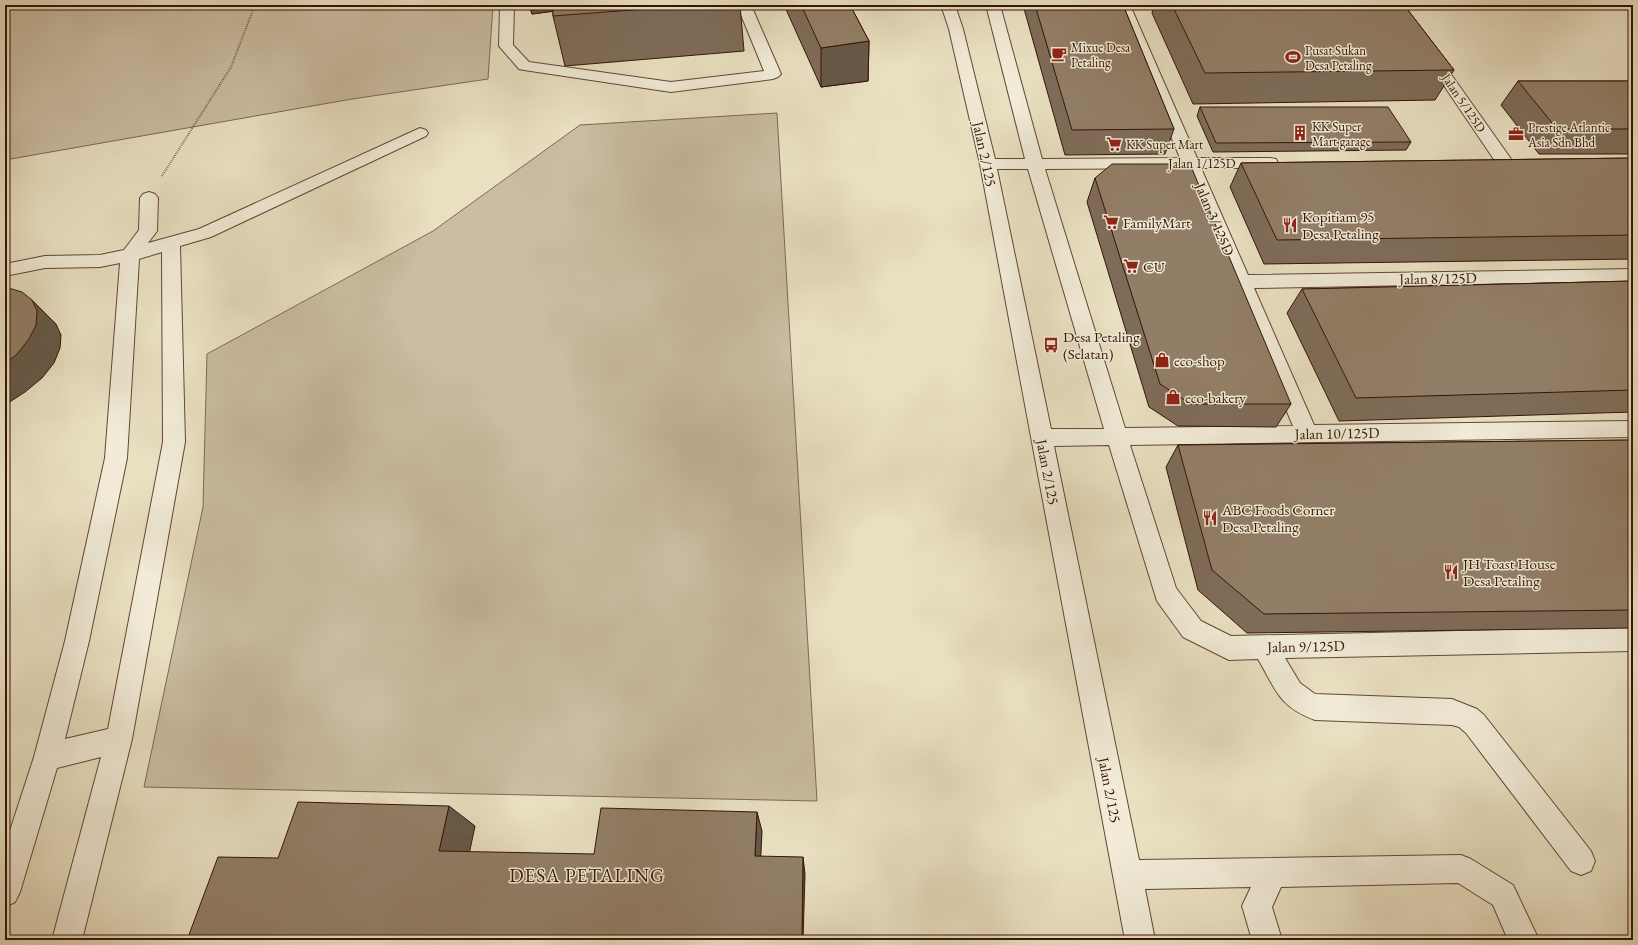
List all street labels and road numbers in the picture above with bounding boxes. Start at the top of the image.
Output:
street label: Jalan 5/125D [1438,70,1490,136]
street label: Jalan 2/125 [968,118,1001,188]
street label: Jalan 1/125D [1167,155,1236,172]
street label: Jalan 3/125D [1190,178,1239,258]
street label: Jalan 8/125D [1397,268,1477,288]
street label: Jalan 10/125D [1292,423,1380,443]
street label: Jalan 2/125 [1032,436,1064,506]
street label: Jalan 9/125D [1265,636,1345,656]
street label: Jalan 2/125 [1094,754,1126,824]

